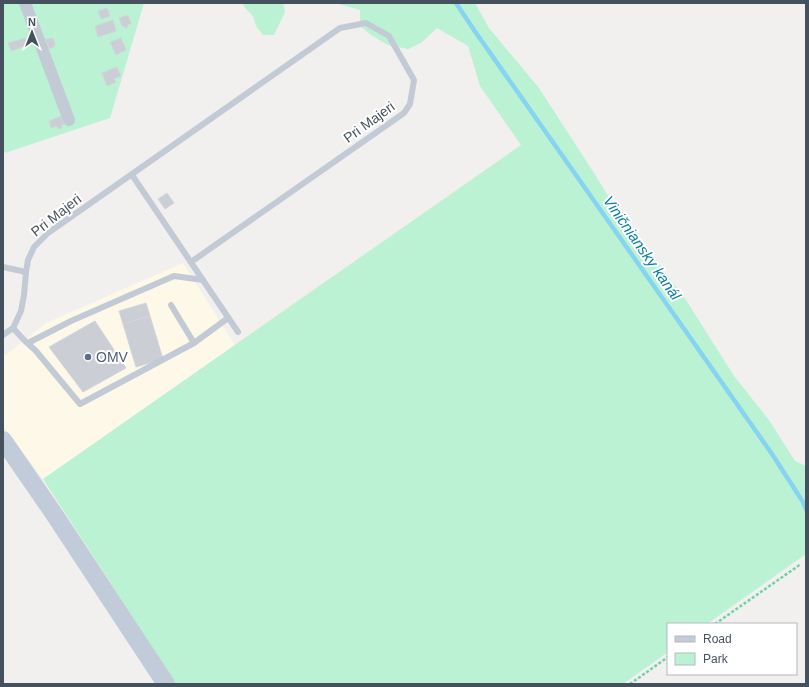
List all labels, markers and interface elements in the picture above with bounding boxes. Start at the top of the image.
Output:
north arrow [12,12,52,52]
text: N [28,16,36,28]
street label: Pri Majeri [340,98,398,146]
street label: Pri Majeri [28,190,84,240]
water label: Viničniansky kanál [600,192,685,304]
place label: OMV [96,349,129,365]
marker: OMV [83,352,93,362]
legend [667,623,797,675]
text: Road [703,632,732,646]
text: Park [703,652,729,666]

